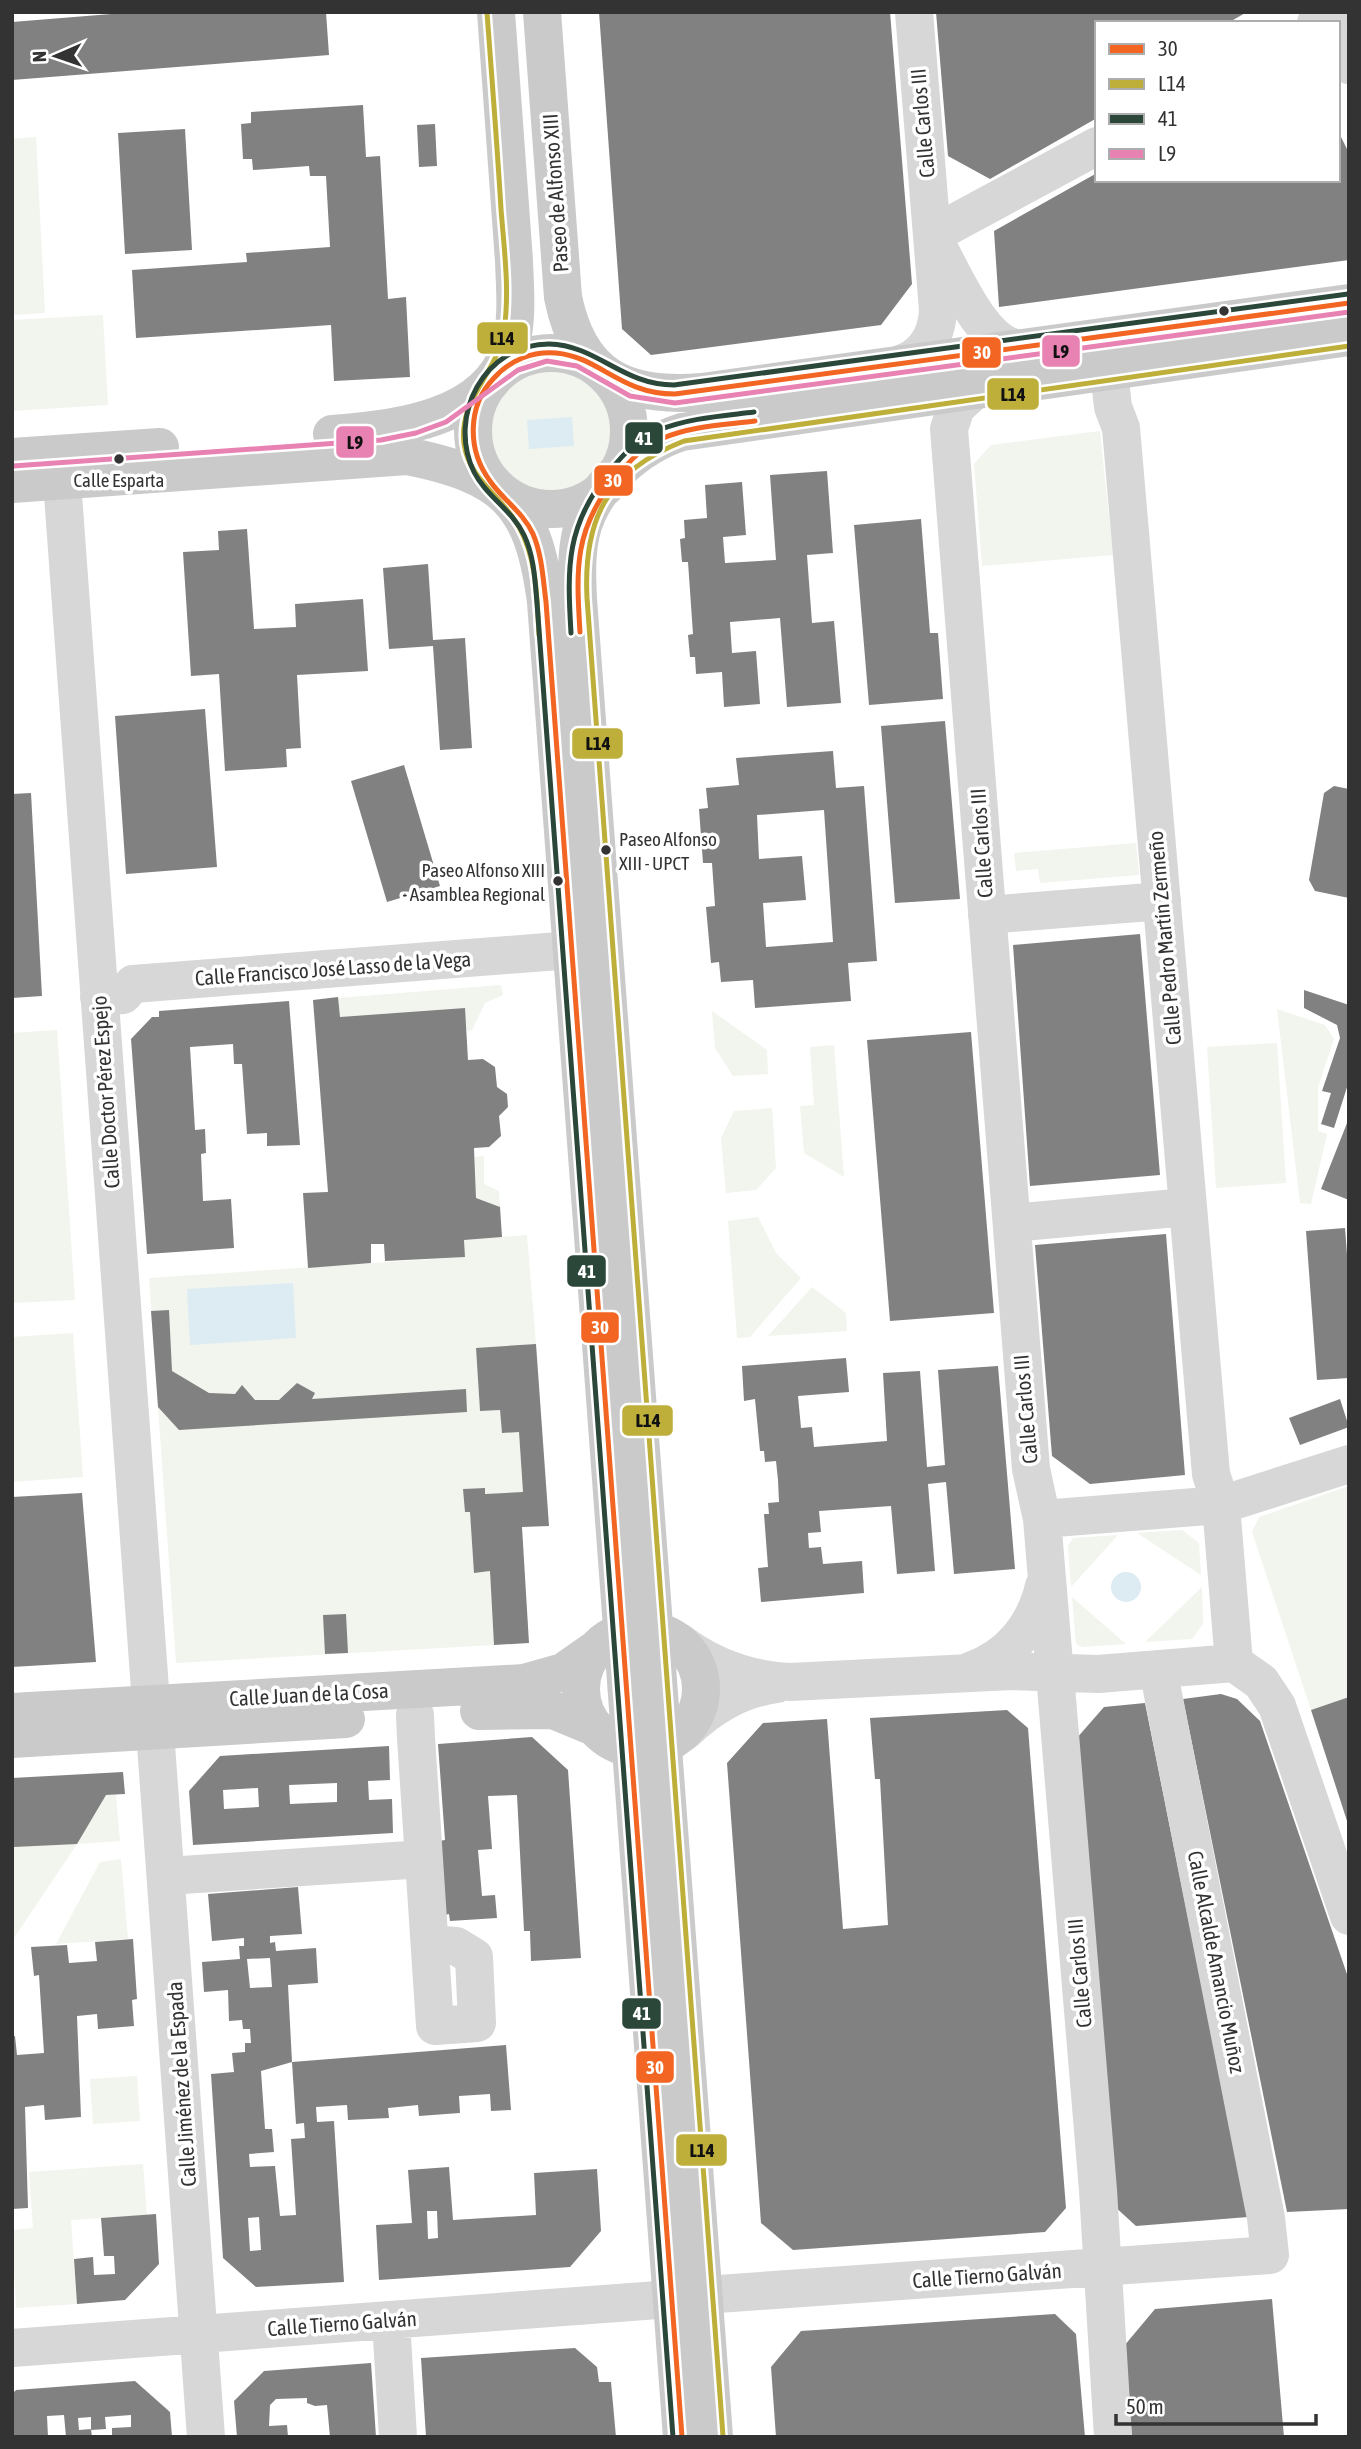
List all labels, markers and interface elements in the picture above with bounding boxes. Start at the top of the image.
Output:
north arrow [21,21,91,91]
legend [1095,21,1340,182]
text: 30 [1158,36,1178,60]
text: N [28,51,50,63]
street label: Calle Carlos III [905,67,939,179]
text: L14 [1158,71,1186,95]
text: 41 [1158,106,1178,130]
street label: Paseo de Alfonso XIII [537,113,573,273]
text: L9 [1158,141,1176,165]
unlabelled marker [1217,304,1231,318]
line badge: L14 [476,321,529,355]
text: L14 [489,327,515,349]
line badge: L9 [1041,334,1081,368]
line badge: 30 [961,336,1002,369]
text: L9 [1053,340,1069,362]
text: 30 [973,341,991,363]
line badge: L14 [986,377,1040,411]
text: L14 [1000,383,1026,405]
line badge: 41 [624,421,664,455]
line badge: L9 [335,425,375,459]
text: 41 [634,427,653,449]
text: L9 [347,431,363,453]
marker: Calle Esparta [112,452,126,466]
line badge: 30 [593,464,634,497]
place label: Calle Esparta [74,469,164,491]
text: 30 [604,469,622,491]
line badge: L14 [571,727,624,760]
text: L14 [585,732,611,754]
street label: Calle Carlos III [965,788,997,899]
place label: Paseo Alfonso XIII - UPCT [619,828,717,874]
street label: Calle Pedro Martín Zermeño [1143,830,1185,1046]
marker: Paseo Alfonso XIII - UPCT [599,843,613,857]
place label: Paseo Alfonso XIII - Asamblea Regional [403,859,545,905]
marker: Paseo Alfonso XIII - Asamblea Regional [551,874,565,888]
street label: Calle Francisco José Lasso de la Vega [194,946,472,990]
street label: Calle Doctor Pérez Espejo [86,995,124,1189]
line badge: 41 [566,1254,607,1288]
text: 41 [577,1260,596,1282]
line badge: 30 [580,1311,620,1344]
text: 30 [591,1316,609,1338]
street label: Calle Carlos III [1008,1353,1042,1465]
line badge: L14 [621,1404,674,1437]
text: L14 [635,1409,661,1431]
street label: Calle Juan de la Cosa [229,1678,389,1710]
street label: Calle Alcalde Amancio Muñoz [1184,1849,1250,2075]
street label: Calle Carlos III [1062,1917,1096,2029]
street label: Calle Jiménez de la Espada [162,1981,200,2187]
line badge: 41 [621,1997,662,2030]
text: 41 [632,2002,651,2024]
line badge: 30 [635,2050,675,2084]
text: 30 [646,2056,664,2078]
line badge: L14 [675,2133,728,2167]
text: L14 [689,2139,715,2161]
street label: Calle Tierno Galván [912,2258,1062,2292]
street label: Calle Tierno Galván [267,2306,417,2340]
scale bar [1116,2382,1316,2426]
text: 50 m [1126,2394,1164,2418]

